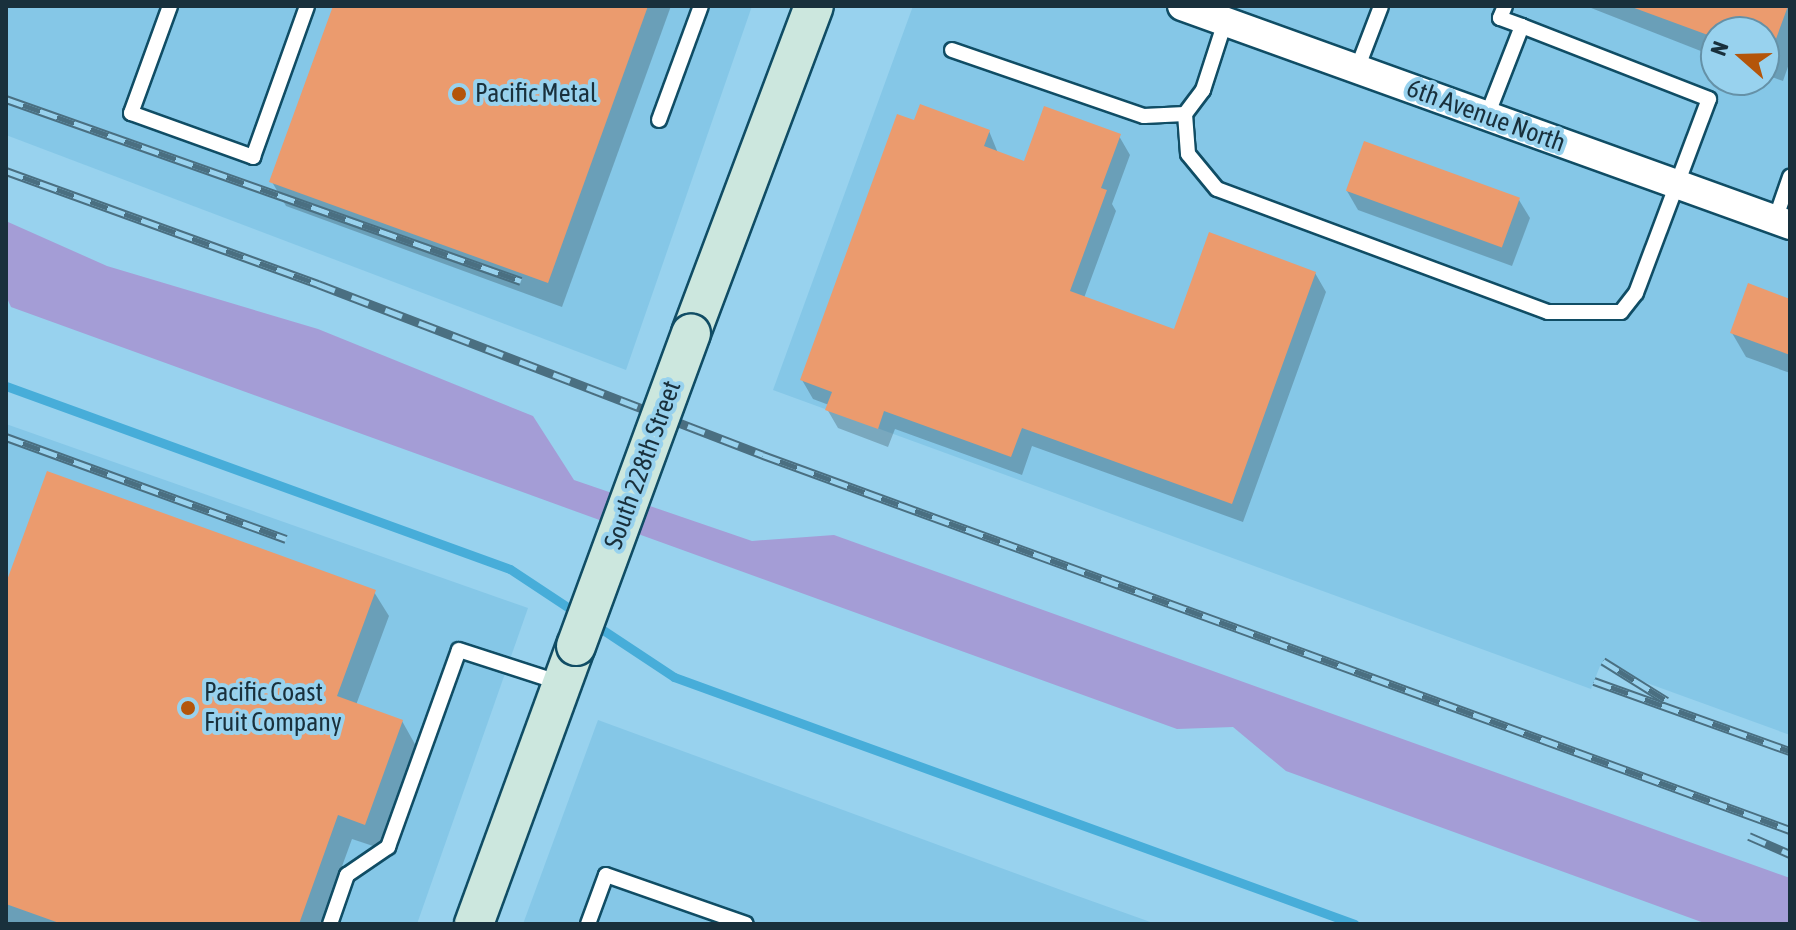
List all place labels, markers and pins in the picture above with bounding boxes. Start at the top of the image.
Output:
place label: Pacific Metal [475,78,597,110]
marker: Pacific Metal [450,85,468,103]
place label: Pacific Coast Fruit Company [204,677,342,738]
marker: Pacific Coast Fruit Company [179,699,197,717]

